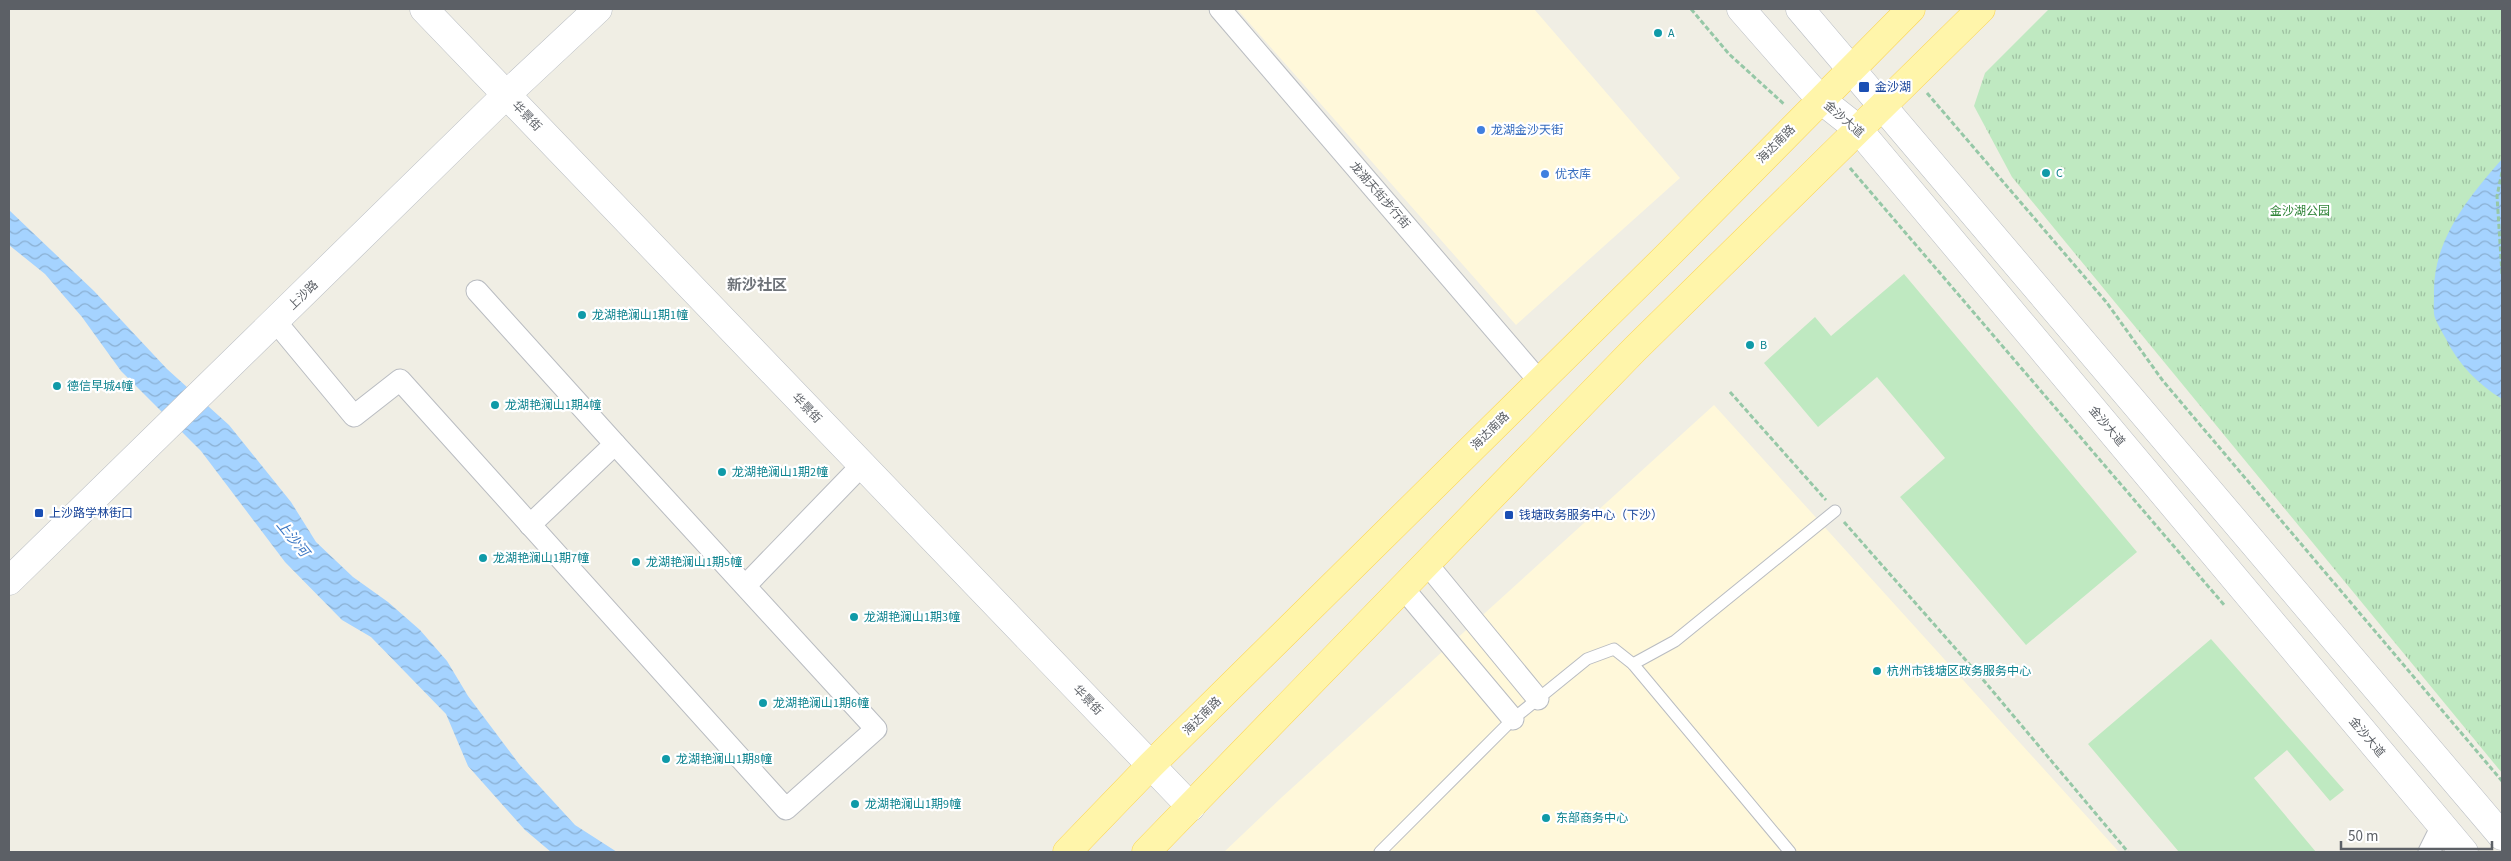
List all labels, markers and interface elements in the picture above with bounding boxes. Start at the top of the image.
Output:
place label: A [1668,25,1675,42]
marker: A [1652,27,1664,39]
place label: 金沙湖 [1875,79,1911,96]
marker: 金沙湖 [1857,80,1871,94]
street label: 华景街 [508,97,545,135]
street label: 金沙大道 [1820,97,1867,142]
street label: 海达南路 [1753,121,1799,167]
place label: 龙湖金沙天街 [1491,122,1563,139]
marker: 龙湖金沙天街 [1475,124,1487,136]
street label: 龙湖天街步行街 [1346,158,1414,233]
place label: C [2056,165,2063,182]
place label: 优衣库 [1555,166,1591,183]
marker: C [2040,167,2052,179]
marker: 优衣库 [1539,168,1551,180]
park label: 金沙湖公园 [2270,203,2330,220]
district label: 新沙社区 [727,275,787,296]
street label: 上沙路 [284,277,322,314]
place label: 龙湖艳澜山1期1幢 [592,307,688,324]
marker: 龙湖艳澜山1期1幢 [576,309,588,321]
place label: B [1760,337,1767,354]
marker: B [1744,339,1756,351]
place label: 德信早城4幢 [67,378,133,395]
marker: 德信早城4幢 [51,380,63,392]
street label: 华景街 [788,389,825,427]
place label: 龙湖艳澜山1期4幢 [505,397,601,414]
marker: 龙湖艳澜山1期4幢 [489,399,501,411]
street label: 金沙大道 [2085,402,2129,450]
street label: 海达南路 [1467,408,1513,454]
place label: 龙湖艳澜山1期2幢 [732,464,828,481]
marker: 龙湖艳澜山1期2幢 [716,466,728,478]
place label: 上沙路学林街口 [49,505,133,522]
marker: 上沙路学林街口 [33,507,45,519]
place label: 钱塘政务服务中心（下沙） [1519,507,1663,524]
marker: 钱塘政务服务中心（下沙） [1503,509,1515,521]
water label: 上沙河 [271,516,315,564]
place label: 龙湖艳澜山1期7幢 [493,550,589,567]
marker: 龙湖艳澜山1期7幢 [477,552,489,564]
place label: 龙湖艳澜山1期5幢 [646,554,742,571]
marker: 龙湖艳澜山1期5幢 [630,556,642,568]
place label: 龙湖艳澜山1期3幢 [864,609,960,626]
marker: 龙湖艳澜山1期3幢 [848,611,860,623]
place label: 杭州市钱塘区政务服务中心 [1887,663,2031,680]
marker: 杭州市钱塘区政务服务中心 [1871,665,1883,677]
street label: 华景街 [1069,681,1106,719]
street label: 海达南路 [1179,693,1225,739]
place label: 龙湖艳澜山1期6幢 [773,695,869,712]
marker: 龙湖艳澜山1期6幢 [757,697,769,709]
street label: 金沙大道 [2345,713,2389,761]
place label: 龙湖艳澜山1期8幢 [676,751,772,768]
marker: 龙湖艳澜山1期8幢 [660,753,672,765]
place label: 龙湖艳澜山1期9幢 [865,796,961,813]
marker: 龙湖艳澜山1期9幢 [849,798,861,810]
place label: 东部商务中心 [1556,810,1628,827]
marker: 东部商务中心 [1540,812,1552,824]
scale bar [2341,818,2492,850]
text: 50 m [2348,826,2378,847]

